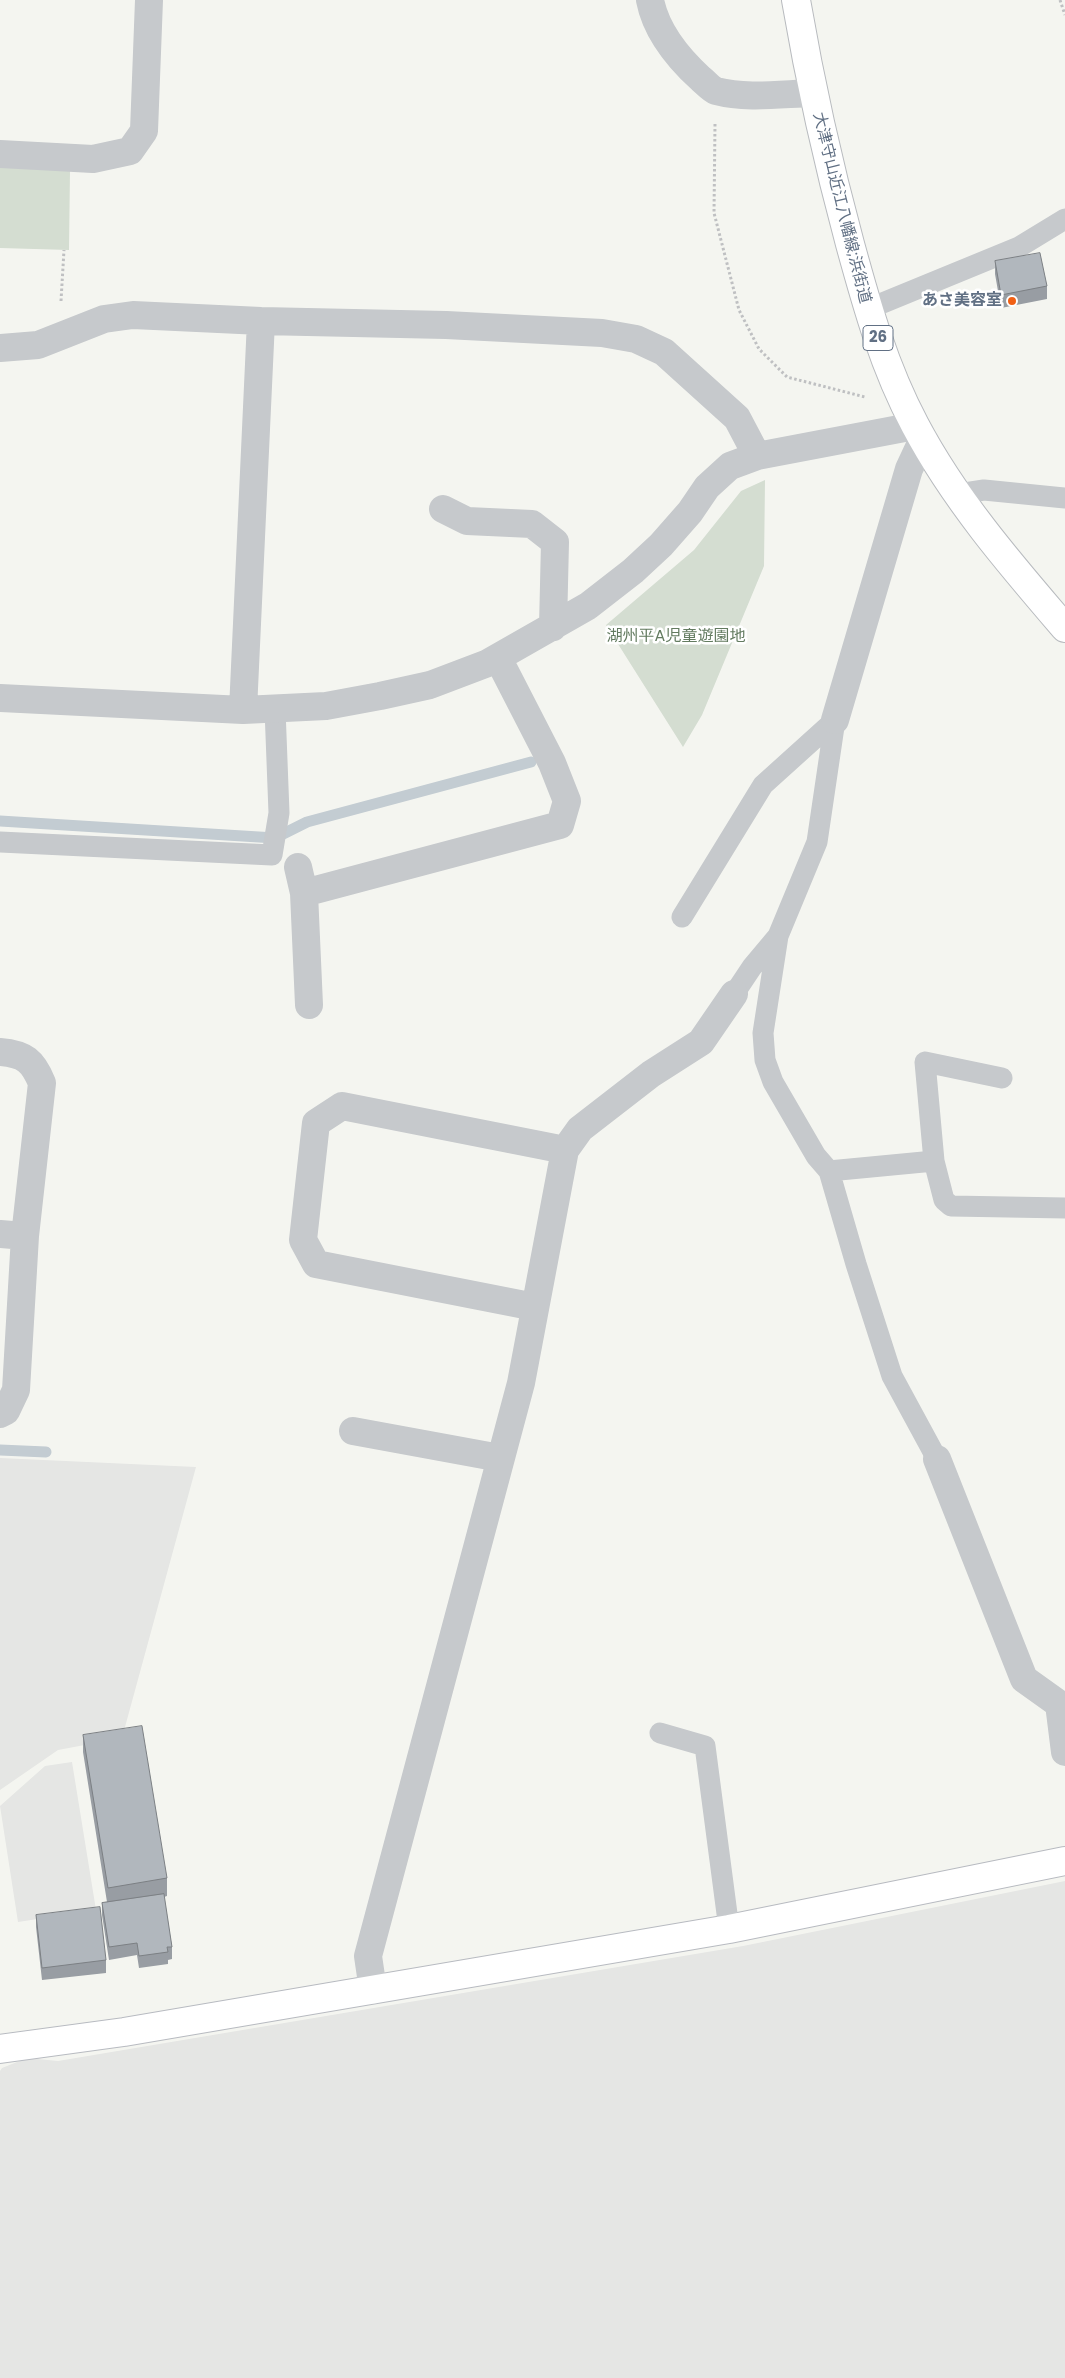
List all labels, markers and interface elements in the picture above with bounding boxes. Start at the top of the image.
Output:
street label: 大津守山近江八幡線;浜街道 [808,110,874,306]
place label: あさ美容室 [922,291,1002,311]
marker: あさ美容室 [1006,295,1018,307]
road number: 26 [863,326,893,350]
park label: 湖州平A児童遊園地 [607,627,745,647]

